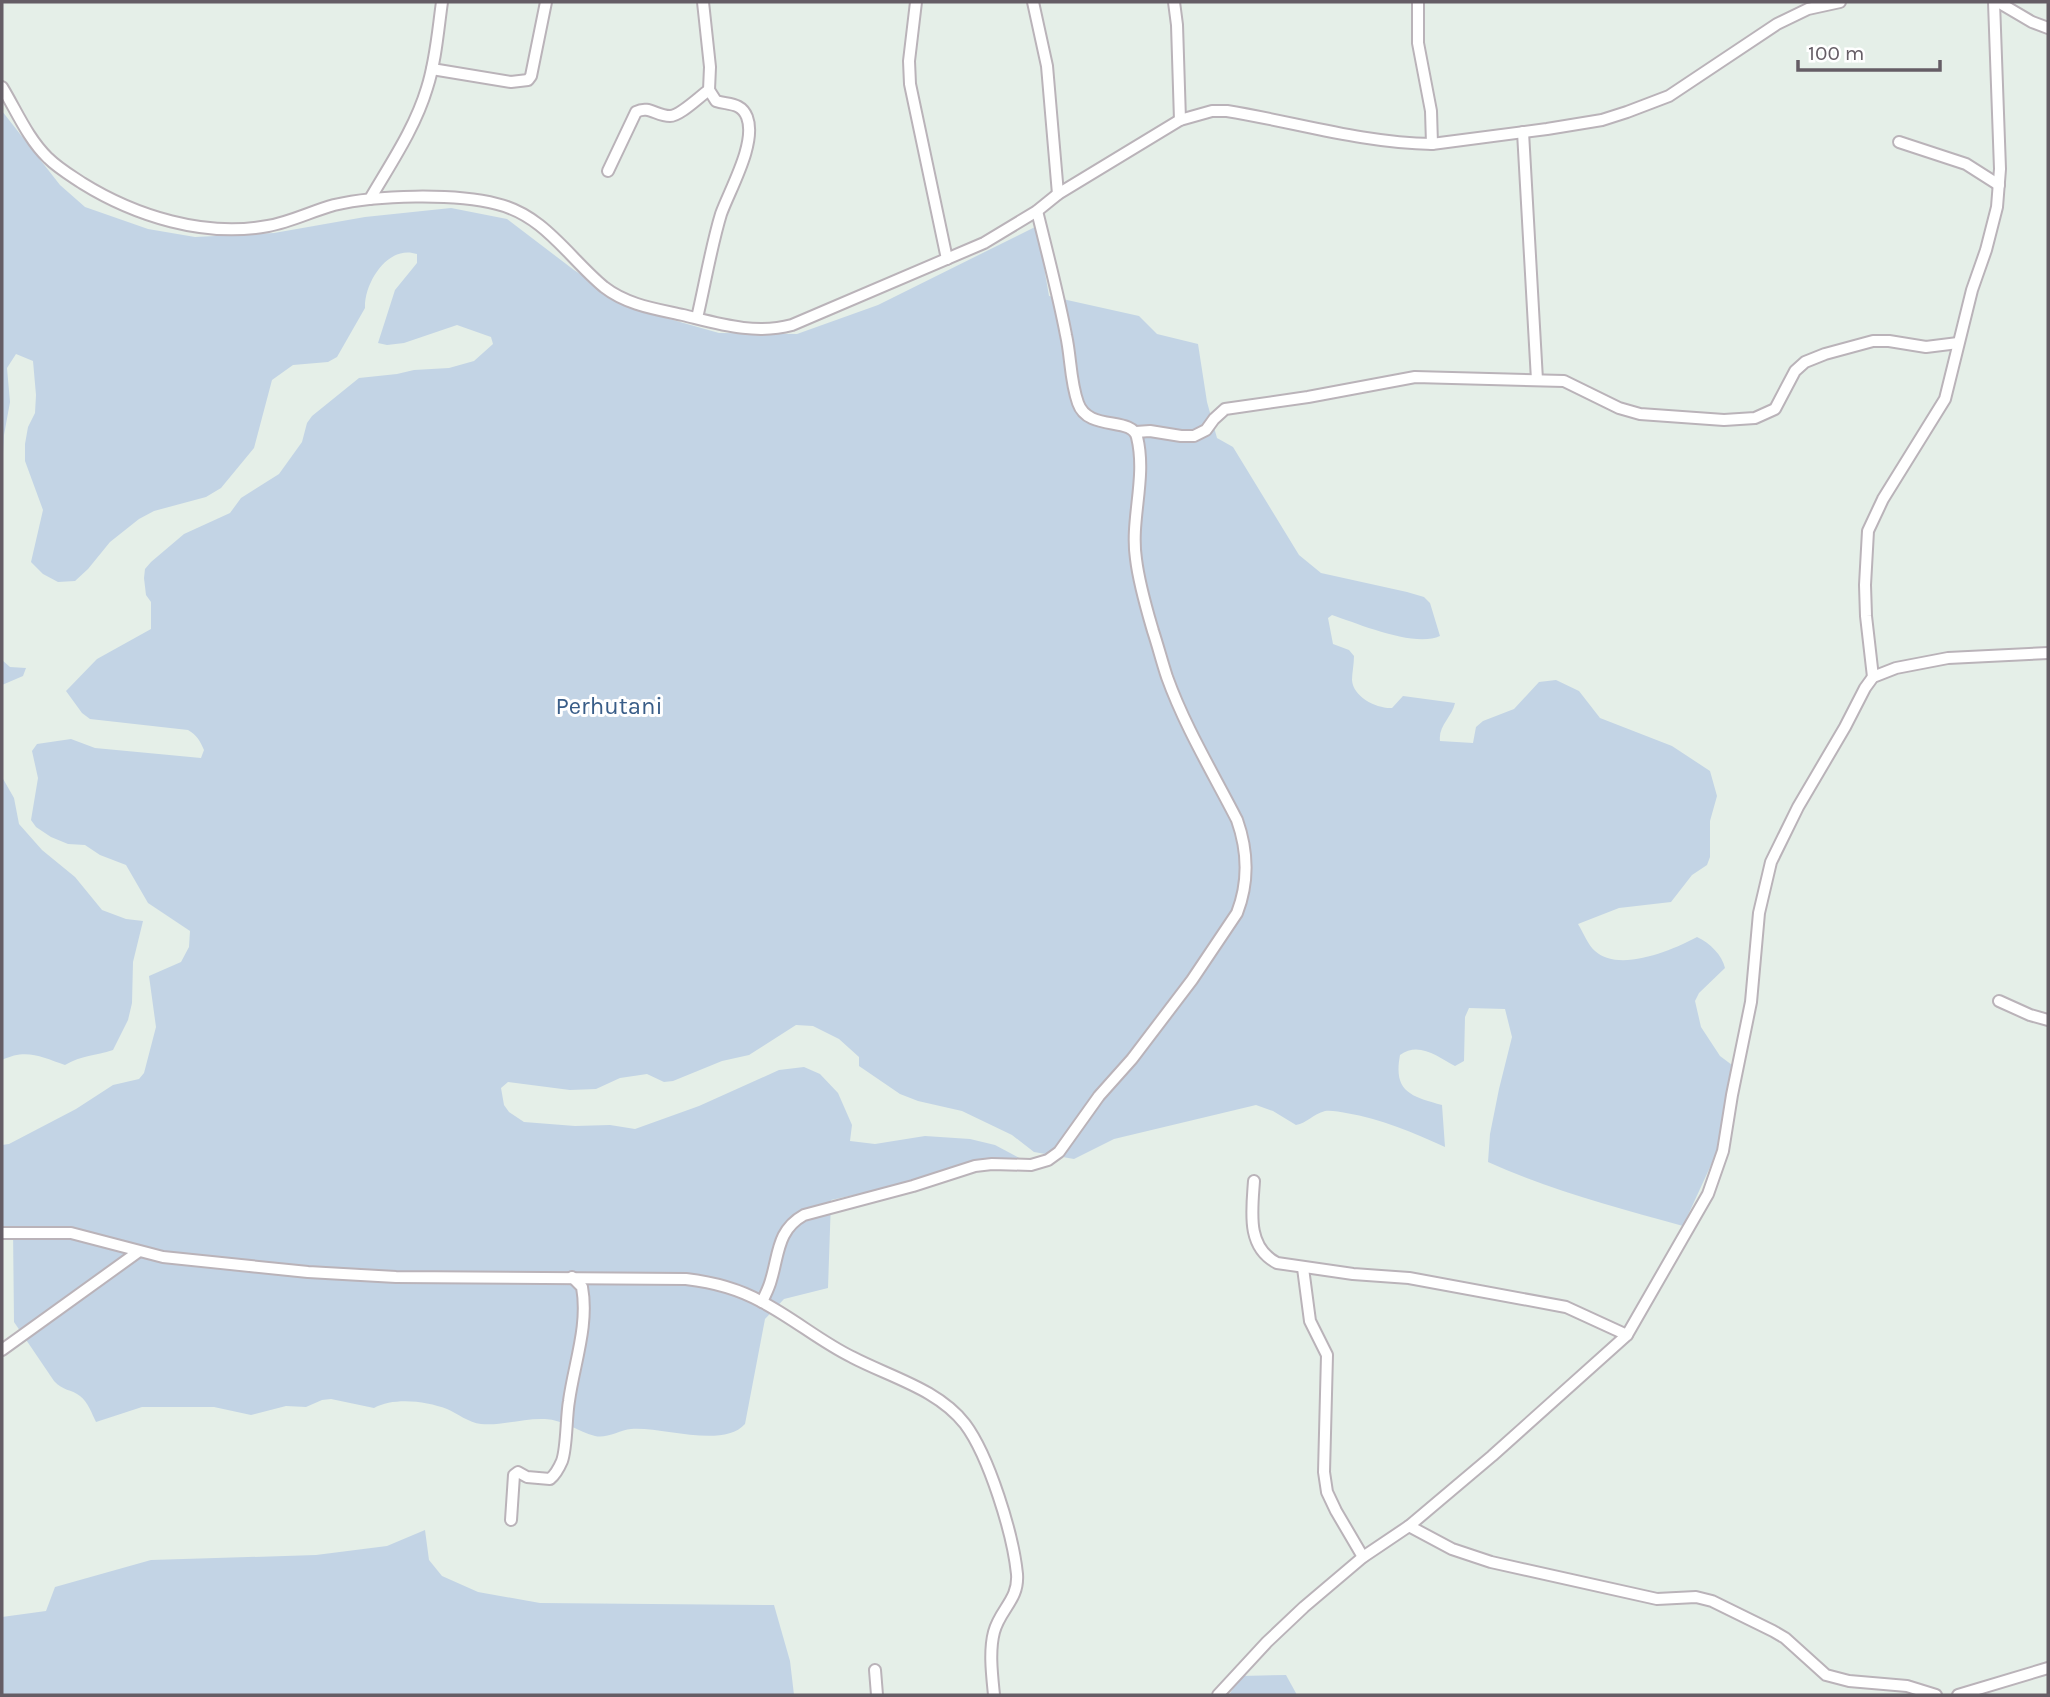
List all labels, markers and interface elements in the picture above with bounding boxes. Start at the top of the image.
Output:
scale bar [1798,28,1940,72]
text: 100 m [1808,41,1865,65]
park label: Perhutani [555,692,663,720]

